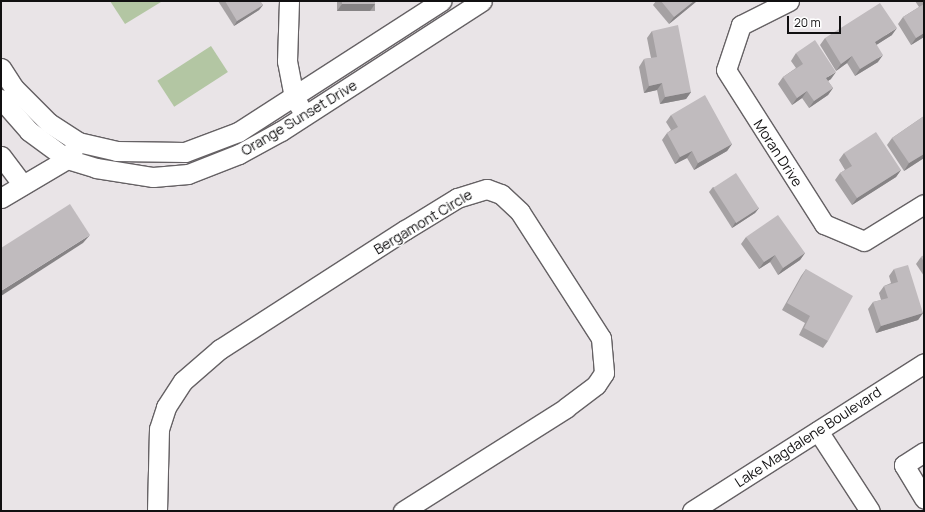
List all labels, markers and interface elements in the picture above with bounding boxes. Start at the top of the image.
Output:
scale bar [789,8,843,34]
text: 20 m [794,14,821,31]
street label: Orange Sunset Drive [238,77,360,159]
street label: Moran Drive [750,116,806,190]
street label: Bergamont Circle [371,186,475,258]
street label: Lake Magdalene Boulevard [732,383,884,491]

